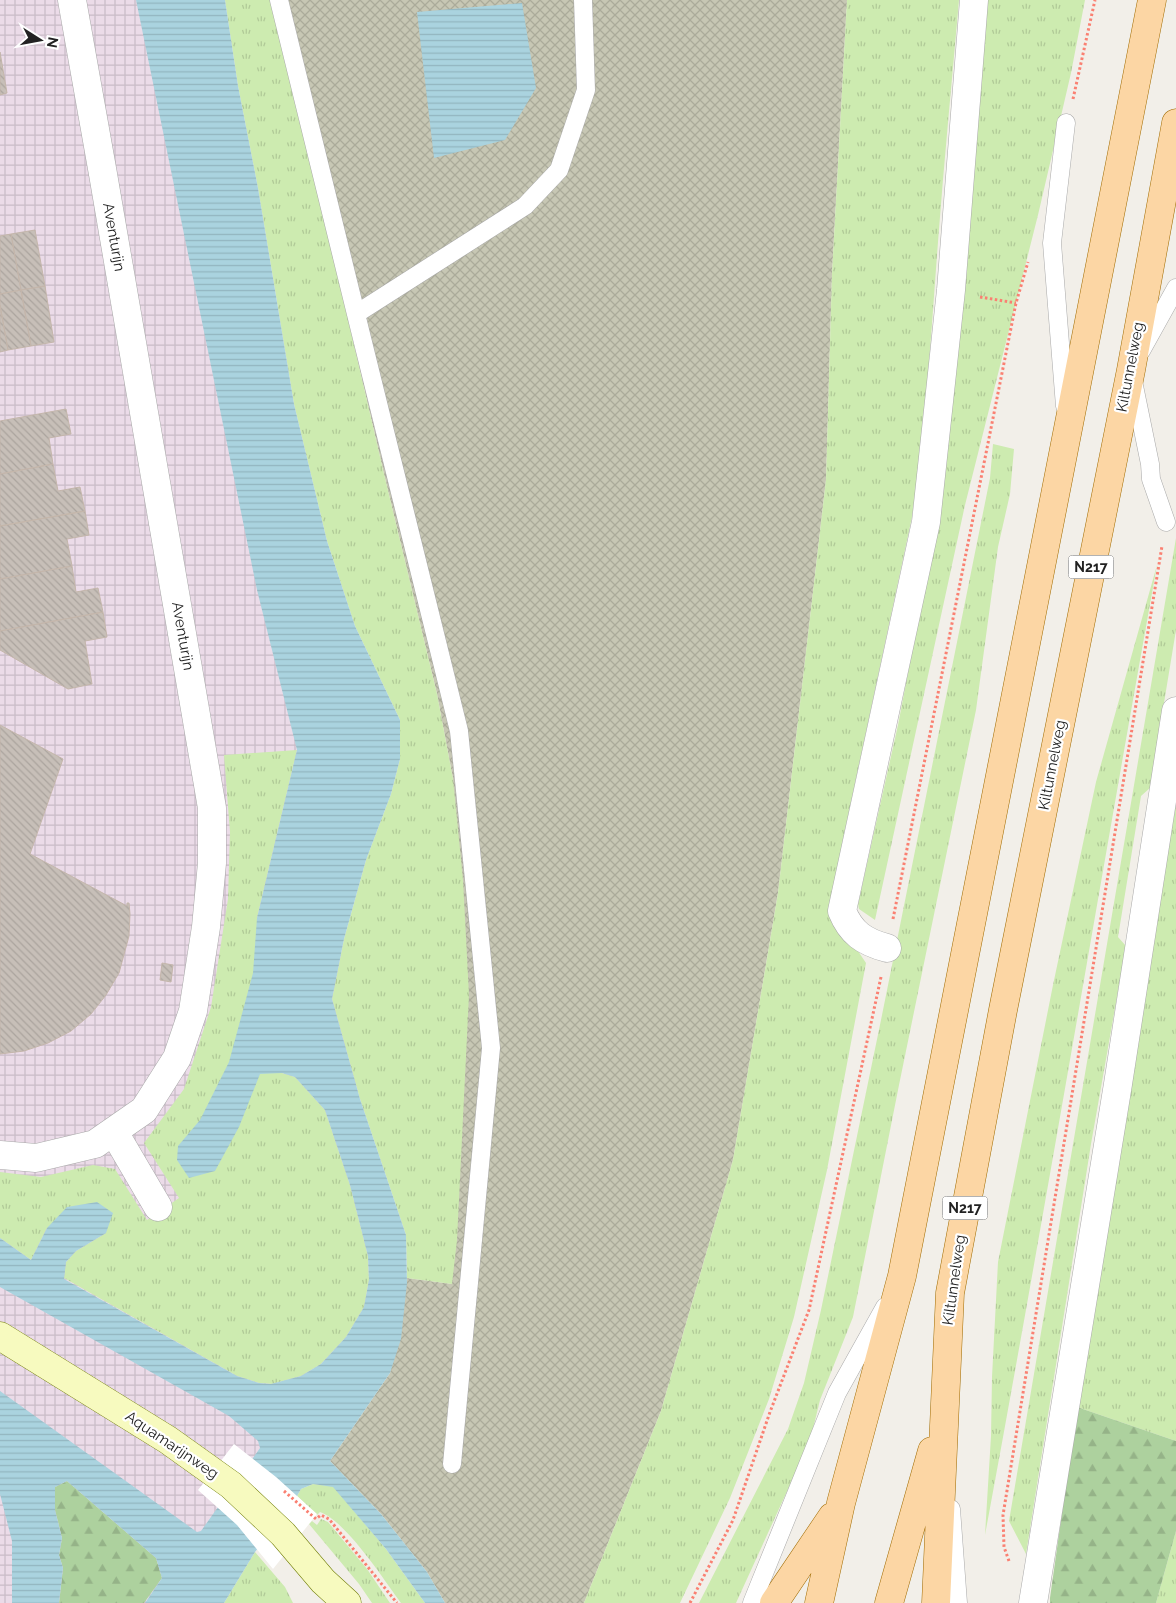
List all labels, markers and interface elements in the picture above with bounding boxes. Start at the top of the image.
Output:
north arrow [15,15,65,65]
text: N [44,36,62,49]
street label: Aventurijn [99,201,129,273]
street label: Kiltunnelweg [1112,321,1148,413]
road number: N217 [1068,556,1114,578]
street label: Aventurijn [168,600,198,672]
street label: Kiltunnelweg [1034,719,1070,811]
road number: N217 [942,1196,988,1220]
street label: Kiltunnelweg [939,1234,969,1326]
street label: Aquamarijnweg [122,1407,222,1483]

